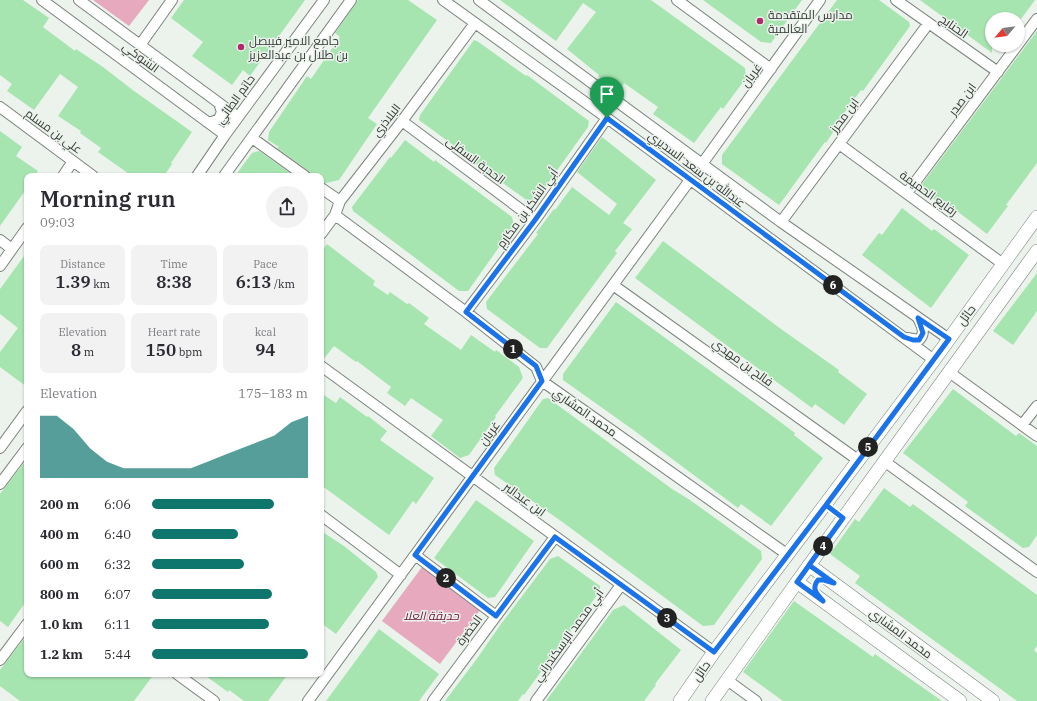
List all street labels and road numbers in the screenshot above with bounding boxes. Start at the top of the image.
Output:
street label: الحنابج [936,11,971,42]
street label: الشوكي [118,38,162,78]
street label: غريان [737,60,765,90]
street label: حاتم الطائي [212,72,260,128]
street label: ابن صدر [944,80,979,119]
street label: ابن محرز [826,95,862,136]
street label: البلاذري [368,100,406,141]
street label: علي بن مسلم [21,105,85,159]
street label: عبدالله بن سعد السديري [644,128,749,213]
street label: الحدبة السفلى [443,133,509,187]
street label: أبي الشكر بن مكارم [493,165,563,253]
street label: رفايع الحميمة [897,167,961,220]
street label: حائل [954,302,978,328]
street label: فالح بن مهدي [708,335,776,392]
street label: محمد المشاري [548,384,620,442]
street label: غريان [475,418,503,448]
street label: ابن عبدالبر [500,478,549,519]
street label: أبي محمد الإسكندراني [529,586,609,686]
street label: محمد المشاري [865,605,935,664]
street label: الخضرة [453,612,485,648]
street label: حائل [689,658,713,684]

